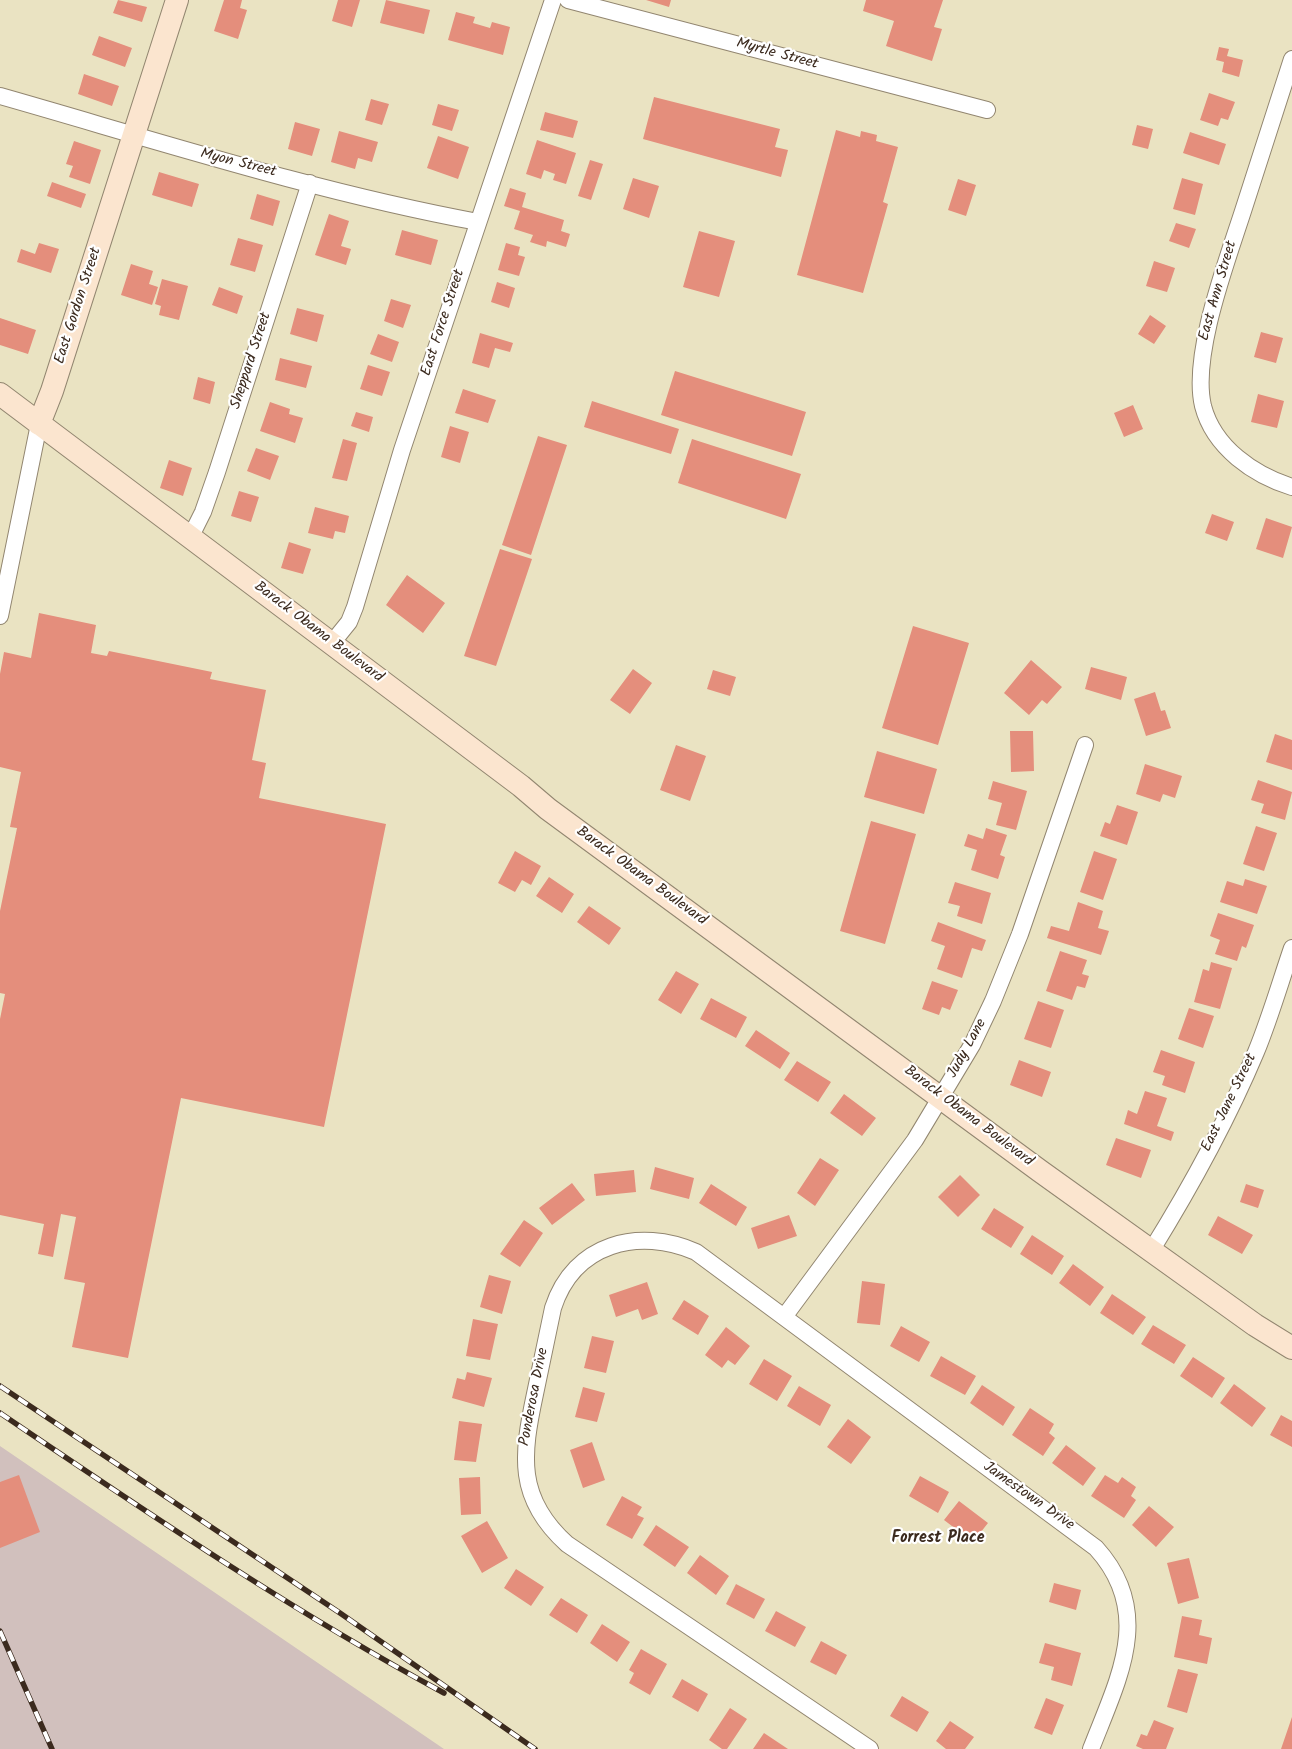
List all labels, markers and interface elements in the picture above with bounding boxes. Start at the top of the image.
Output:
street label: Myrtle Street [734,35,820,75]
street label: Myon Street [198,146,278,182]
street label: East Ann Street [1196,239,1242,343]
street label: East Gordon Street [52,246,106,366]
street label: East Force Street [418,267,470,379]
street label: Sheppard Street [228,310,276,412]
street label: Barack Obama Boulevard [250,579,386,687]
street label: Barack Obama Boulevard [572,824,710,930]
street label: Judy Lane [944,1016,992,1082]
street label: East Jane Street [1198,1051,1262,1155]
street label: Barack Obama Boulevard [900,1063,1036,1171]
street label: Ponderosa Drive [517,1346,553,1448]
street label: Jamestown Drive [979,1459,1077,1535]
district label: Forrest Place [891,1529,985,1549]

